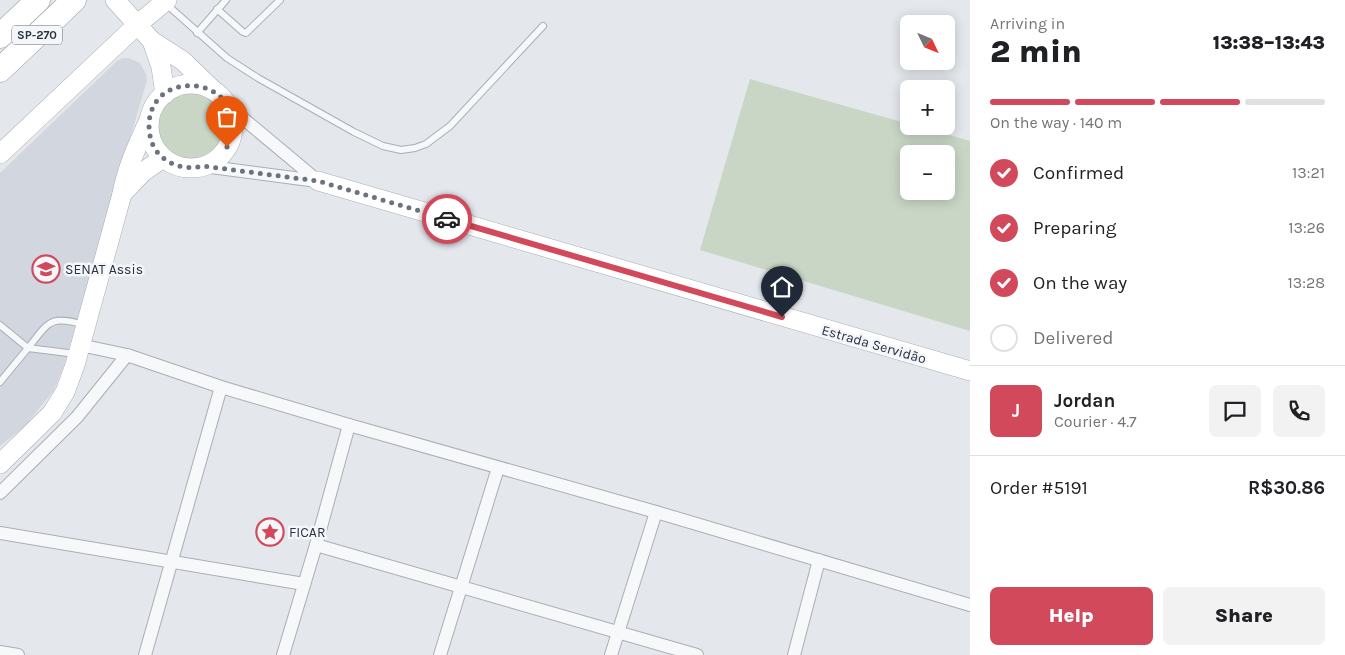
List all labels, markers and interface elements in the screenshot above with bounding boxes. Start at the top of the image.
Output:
text: Arriving in [990,14,1065,33]
north arrow [900,15,955,70]
map controls [900,15,955,200]
road number: SP-270 [12,26,62,44]
text: 13:38–13:43 [1213,32,1325,54]
text: 2 min [990,33,1082,70]
button: + [900,80,955,135]
pin [206,96,248,147]
icon: bag [213,103,241,131]
text: On the way · 140 m [990,113,1122,132]
button: − [900,145,955,200]
icon: check [990,159,1018,187]
text: Confirmed [1033,162,1124,184]
text: 13:21 [1292,163,1325,182]
courier [422,194,472,244]
icon: car [433,205,461,233]
icon: check [990,214,1018,242]
text: Preparing [1033,217,1116,239]
text: 13:26 [1288,218,1325,237]
school or university icon: SENAT Assis [31,254,61,284]
place label: SENAT Assis [65,261,143,278]
pin [761,266,803,317]
icon: check [990,269,1018,297]
text: On the way [1033,272,1127,294]
icon: home [768,273,796,301]
text: 13:28 [1287,273,1325,292]
street label: Estrada Servidão [820,321,928,368]
text: Delivered [1033,327,1113,349]
button: chat [1209,385,1261,437]
button: phone [1273,385,1325,437]
text: Jordan [1054,390,1115,412]
text: J [1012,400,1020,422]
text: Courier · 4.7 [1054,412,1137,431]
text: Order #5191 [990,477,1088,499]
text: R$30.86 [1248,477,1325,499]
place icon: FICAR [255,517,285,547]
place label: FICAR [289,524,325,541]
button: Help [990,587,1153,645]
button: Share [1163,587,1325,645]

